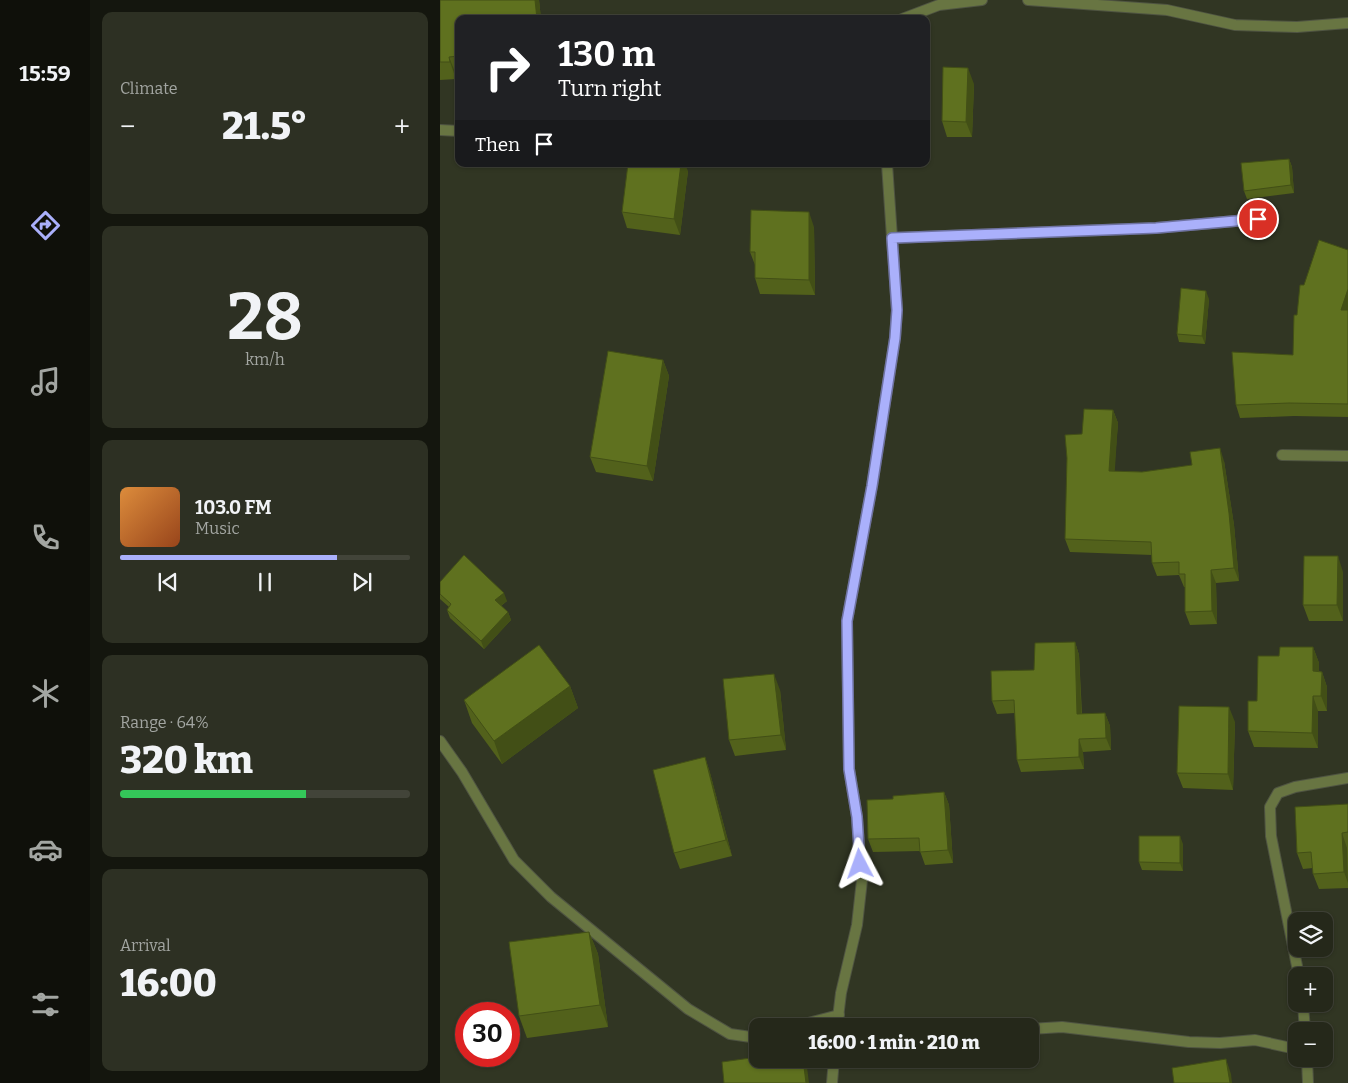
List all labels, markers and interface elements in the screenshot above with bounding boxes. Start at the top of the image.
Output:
text: 130 m [558,33,655,75]
icon: right [475,35,540,100]
text: 15:59 [19,60,71,87]
text: Turn right [558,75,661,102]
text: Climate [120,79,178,98]
text: 21.5° [222,103,308,149]
text: − [120,110,135,143]
text: + [394,110,410,143]
icon: arrive [530,130,558,158]
text: Then [475,133,520,156]
pin [1237,198,1279,240]
icon: arrive [1244,205,1272,233]
icon: directions [28,208,63,243]
text: 28 [227,278,303,356]
text: km/h [245,350,285,369]
icon: music [28,364,63,399]
text: 103.0 FM [195,496,272,519]
text: Music [195,519,240,538]
icon: phone [28,520,63,555]
icon: previous [154,568,182,596]
icon: pause [251,568,279,596]
icon: next [348,568,376,596]
icon: climate [28,676,63,711]
text: Range · 64% [120,713,209,732]
text: 320 km [120,737,253,783]
icon: car [28,832,63,867]
position arrow [833,837,885,889]
map controls [1288,912,1333,1067]
button: layers [1288,912,1333,957]
text: Arrival [120,936,171,955]
text: 16:00 [120,960,217,1006]
button: + [1288,967,1333,1012]
icon: filters [28,987,63,1022]
speed limit sign: 30 [455,1002,520,1067]
button: − [1288,1022,1333,1067]
text: 16:00 · 1 min · 210 m [808,1031,980,1054]

